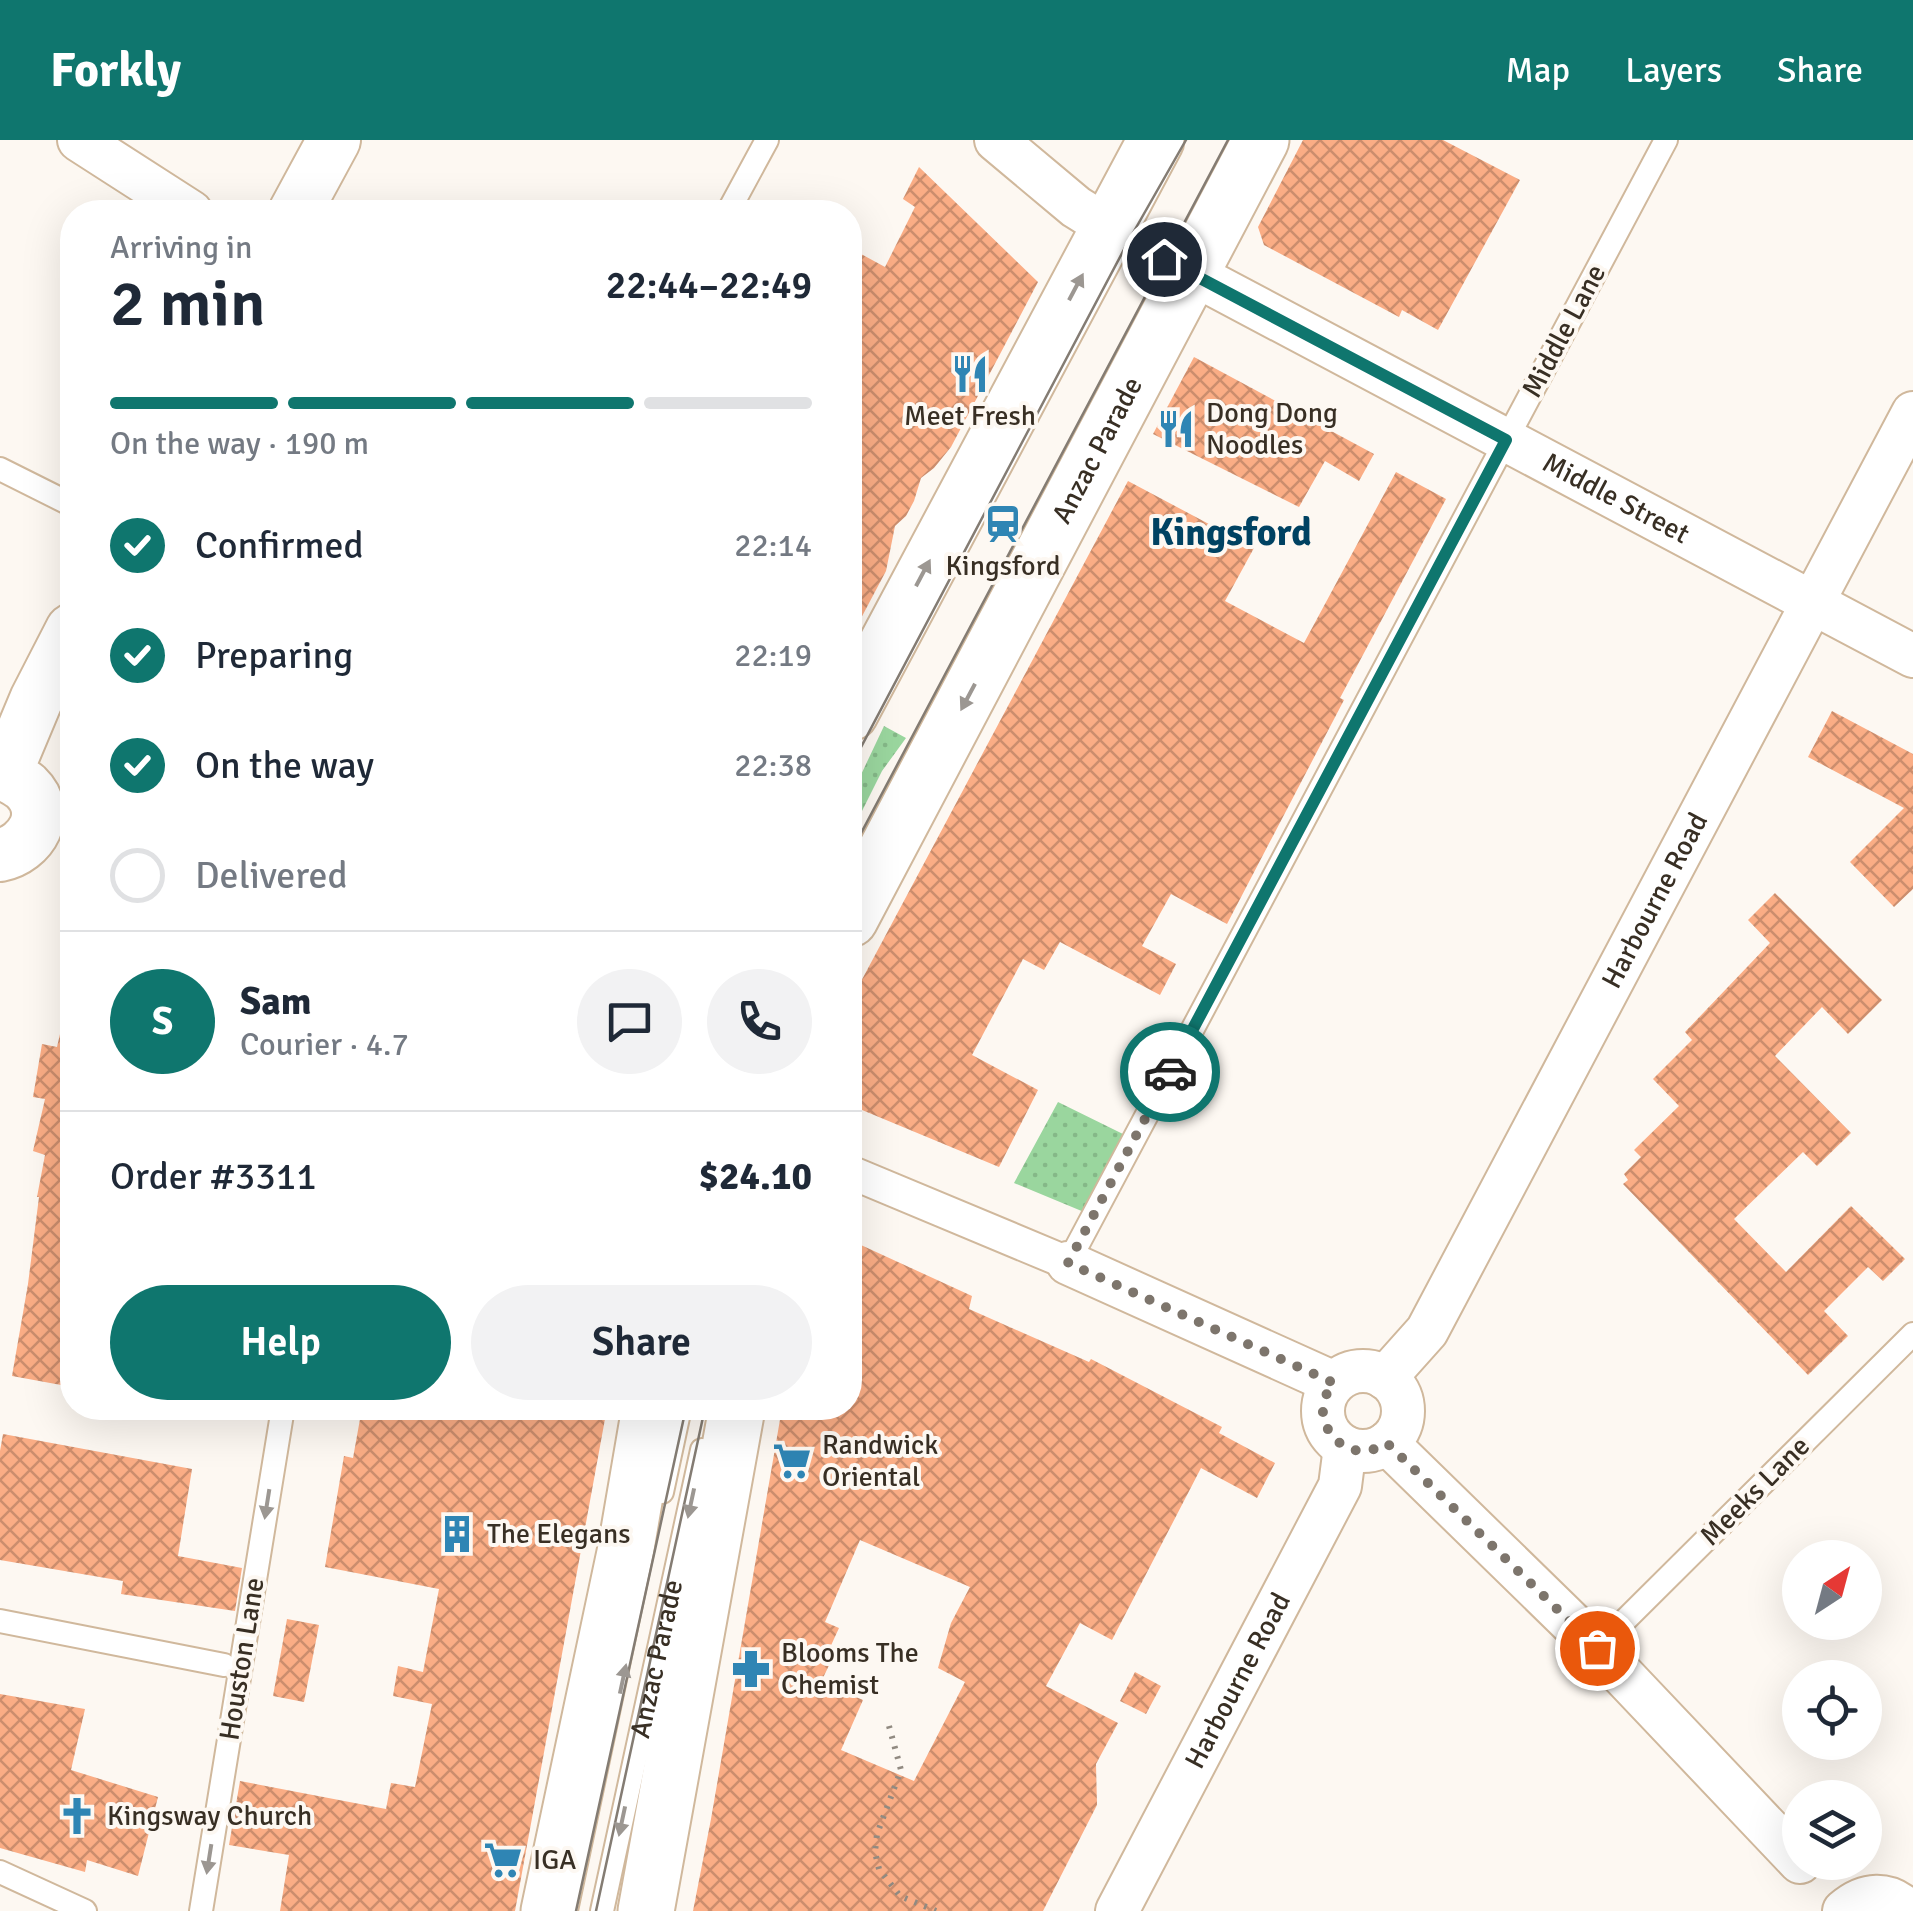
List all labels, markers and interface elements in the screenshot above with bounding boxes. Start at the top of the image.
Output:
text: Forkly [50,41,181,100]
text: Map [1506,49,1570,92]
text: Layers [1625,49,1722,92]
text: Share [1777,49,1863,92]
pin [1122,217,1207,302]
text: Arriving in [110,228,252,267]
icon: home [1137,232,1192,287]
street label: Middle Lane [1515,259,1613,403]
text: 22:44–22:49 [606,262,812,309]
text: 2 min [110,264,266,344]
one-way arrow [1067,272,1084,301]
restaurant icon: Meet Fresh [949,353,991,395]
street label: Anzac Parade [1045,371,1150,529]
place label: Dong Dong Noodles [1206,396,1338,462]
place label: Meet Fresh [904,399,1036,433]
restaurant icon: Dong Dong Noodles [1155,408,1197,450]
text: On the way · 190 m [110,424,369,463]
street label: Middle Street [1537,446,1695,551]
station icon: Kingsford [982,503,1024,545]
district label: Kingsford [1150,509,1312,556]
icon: check [110,518,165,573]
text: Confirmed [195,522,364,569]
text: 22:14 [734,526,812,565]
place label: Kingsford [945,549,1061,583]
one-way arrow [914,559,931,588]
icon: check [110,628,165,683]
text: Preparing [195,632,353,679]
text: 22:19 [734,636,812,675]
one-way arrow [960,682,977,711]
icon: check [110,738,165,793]
text: On the way [195,742,374,789]
text: 22:38 [734,746,812,785]
street label: Harbourne Road [1594,807,1715,994]
text: Delivered [195,852,348,899]
button: chat [577,969,682,1074]
button: phone [707,969,812,1074]
text: Sam [240,978,311,1025]
text: S [152,998,173,1045]
courier [1120,1022,1220,1122]
text: Courier · 4.7 [240,1025,409,1064]
icon: car [1143,1045,1198,1100]
text: Order #3311 [110,1153,317,1200]
text: $24.10 [699,1153,812,1200]
button: Help [110,1285,451,1400]
button: Share [471,1285,812,1400]
place label: Randwick Oriental [822,1428,938,1494]
street label: Meeks Lane [1693,1429,1817,1553]
supermarket icon: Randwick Oriental [771,1440,813,1482]
one-way arrow [259,1488,275,1520]
one-way arrow [683,1488,698,1519]
building icon: The Elegans [436,1513,478,1555]
place label: The Elegans [487,1517,631,1551]
north arrow [1782,1540,1882,1640]
map controls [1782,1540,1882,1880]
street label: Houston Lane [212,1575,272,1743]
street label: Anzac Parade [623,1577,690,1741]
street label: Harbourne Road [1178,1587,1298,1774]
pin [1555,1606,1640,1691]
icon: bag [1570,1621,1625,1676]
place label: Blooms The Chemist [781,1636,919,1702]
pharmacy icon: Blooms The Chemist [730,1648,772,1690]
button: locate [1782,1660,1882,1760]
one-way arrow [616,1663,631,1694]
button: layers [1782,1780,1882,1880]
church icon: Kingsway Church [56,1795,98,1837]
place label: Kingsway Church [107,1799,312,1833]
one-way arrow [614,1805,629,1836]
supermarket icon: IGA [482,1839,524,1881]
place label: IGA [533,1843,576,1877]
one-way arrow [201,1844,217,1875]

